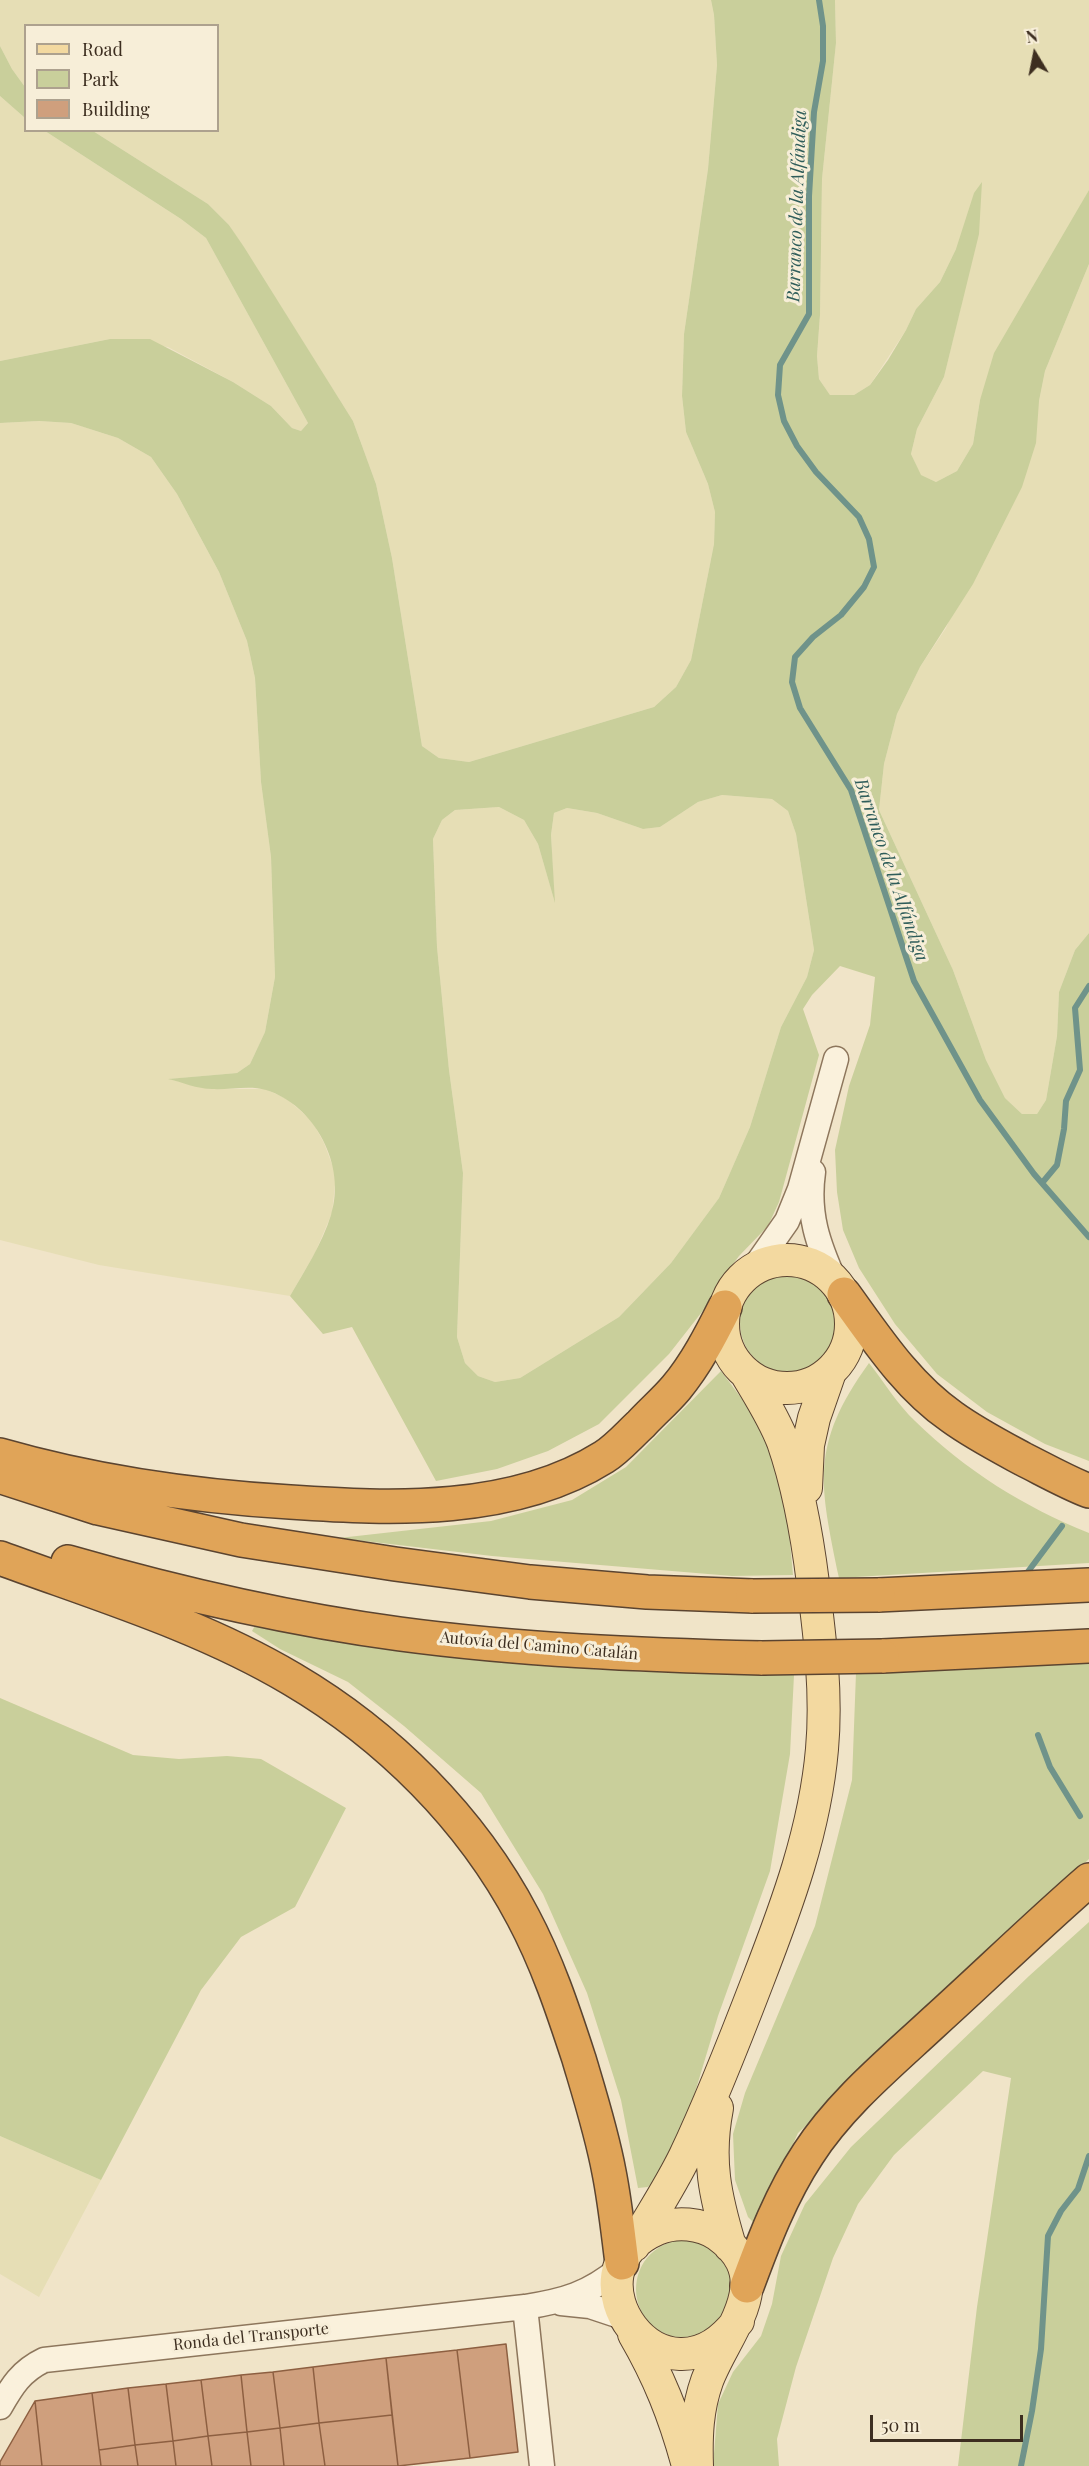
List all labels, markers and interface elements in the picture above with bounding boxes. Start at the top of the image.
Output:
legend [24,24,219,132]
north arrow [1005,24,1065,84]
text: N [1024,24,1039,47]
text: Road [82,37,123,61]
text: Park [82,67,119,91]
text: Building [82,97,150,121]
water label: Barranco de la Alfándiga [783,110,811,302]
water label: Barranco de la Alfándiga [849,776,933,964]
street label: Autovía del Camino Catalán [439,1628,639,1664]
street label: Ronda del Transporte [172,2319,330,2355]
scale bar [873,2403,1026,2441]
text: 50 m [881,2413,920,2437]

